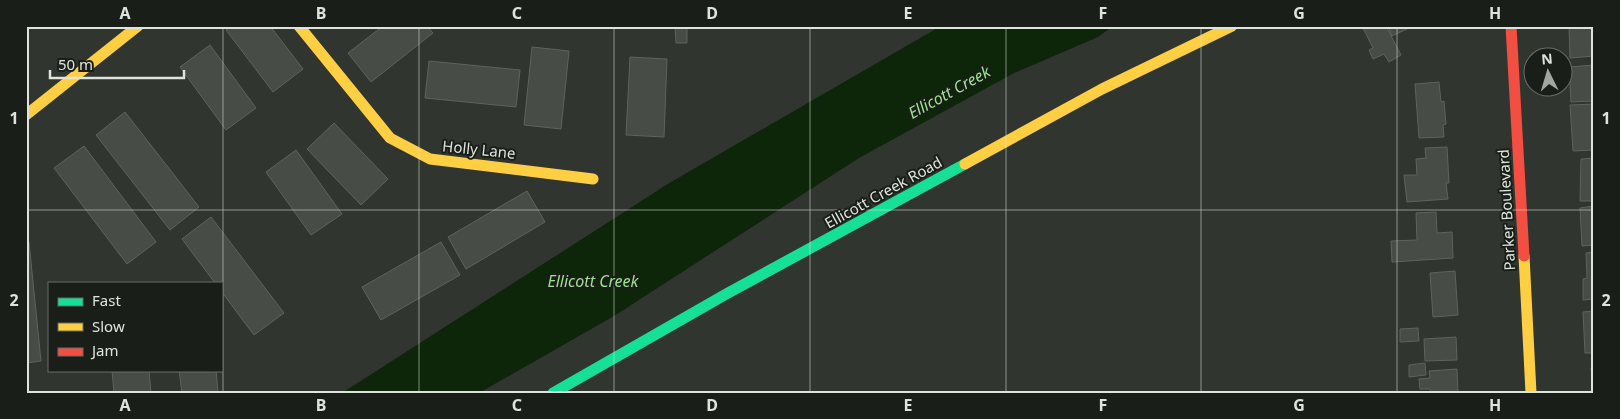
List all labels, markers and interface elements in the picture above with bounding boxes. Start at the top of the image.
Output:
text: A [119,2,131,24]
text: B [316,2,326,24]
text: C [512,2,522,24]
text: D [706,2,718,24]
text: E [904,2,913,24]
text: F [1099,2,1107,24]
text: G [1293,2,1305,24]
text: H [1489,2,1501,24]
scale bar [50,48,184,80]
north arrow [1522,48,1572,98]
text: N [1540,49,1553,69]
text: 50 m [58,54,93,74]
water label: Ellicott Creek [904,60,995,124]
text: 1 [9,107,19,129]
text: 1 [1601,107,1611,129]
street label: Holly Lane [441,135,517,163]
street label: Parker Boulevard [1493,149,1519,271]
street label: Ellicott Creek Road [821,151,945,233]
water label: Ellicott Creek [548,270,640,292]
legend [48,282,222,372]
text: 2 [9,289,19,311]
text: 2 [1601,289,1611,311]
text: Fast [92,290,121,310]
text: Slow [92,316,125,336]
text: Jam [90,340,119,360]
text: A [119,394,131,416]
text: B [316,394,326,416]
text: C [512,394,522,416]
text: D [706,394,718,416]
text: E [904,394,913,416]
text: F [1099,394,1107,416]
text: G [1293,394,1305,416]
text: H [1489,394,1501,416]

